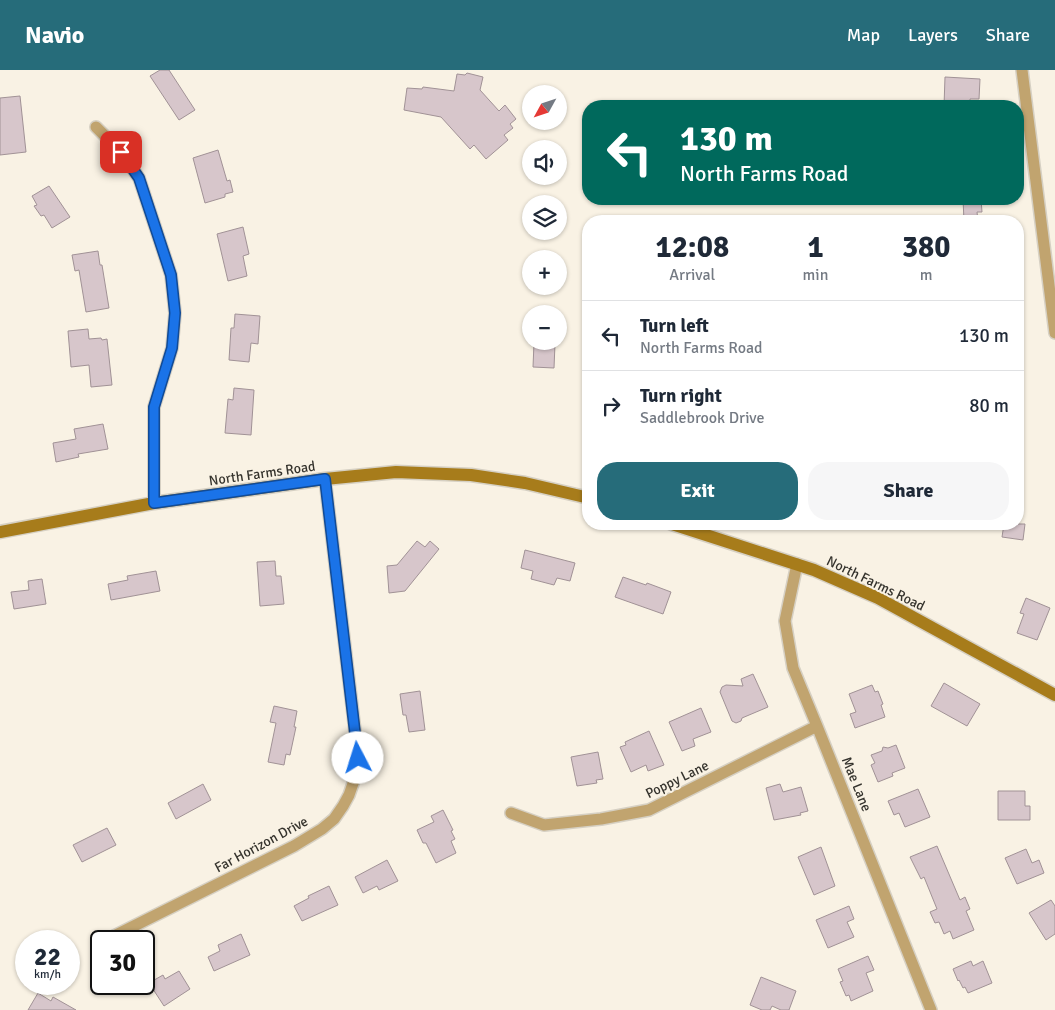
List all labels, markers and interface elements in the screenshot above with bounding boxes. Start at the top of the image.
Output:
text: Navio [25,20,84,50]
text: Map [847,24,880,46]
text: Layers [908,24,958,46]
text: Share [986,24,1030,46]
north arrow [522,85,568,130]
map controls [522,85,567,350]
text: 130 m [680,117,773,160]
icon: left [597,120,662,185]
pin [100,131,142,173]
icon: arrive [107,138,135,166]
button: sound [522,140,567,185]
text: North Farms Road [680,160,849,187]
button: layers [522,195,567,240]
text: 12:08 [655,229,729,266]
text: 1 [807,229,824,266]
text: 380 [902,229,950,266]
button: + [522,250,567,295]
text: Arrival [669,265,715,285]
text: min [803,265,828,285]
text: m [920,265,933,285]
button: − [522,305,567,350]
text: Turn left [640,314,709,338]
icon: left [597,322,625,350]
text: 130 m [959,324,1009,348]
text: North Farms Road [640,338,763,358]
text: Turn right [640,384,722,408]
icon: right [597,392,625,420]
text: 80 m [969,394,1009,418]
text: Saddlebrook Drive [640,408,764,428]
street label: North Farms Road [208,458,316,489]
button: Exit [597,462,798,520]
button: Share [808,462,1009,520]
street label: North Farms Road [824,552,928,615]
position arrow [331,731,383,783]
street label: Mae Lane [838,754,875,814]
street label: Poppy Lane [643,757,712,802]
street label: Far Horizon Drive [212,813,311,876]
speed limit sign: 30 [90,930,155,995]
text: 22 [34,941,61,972]
text: km/h [34,967,61,982]

